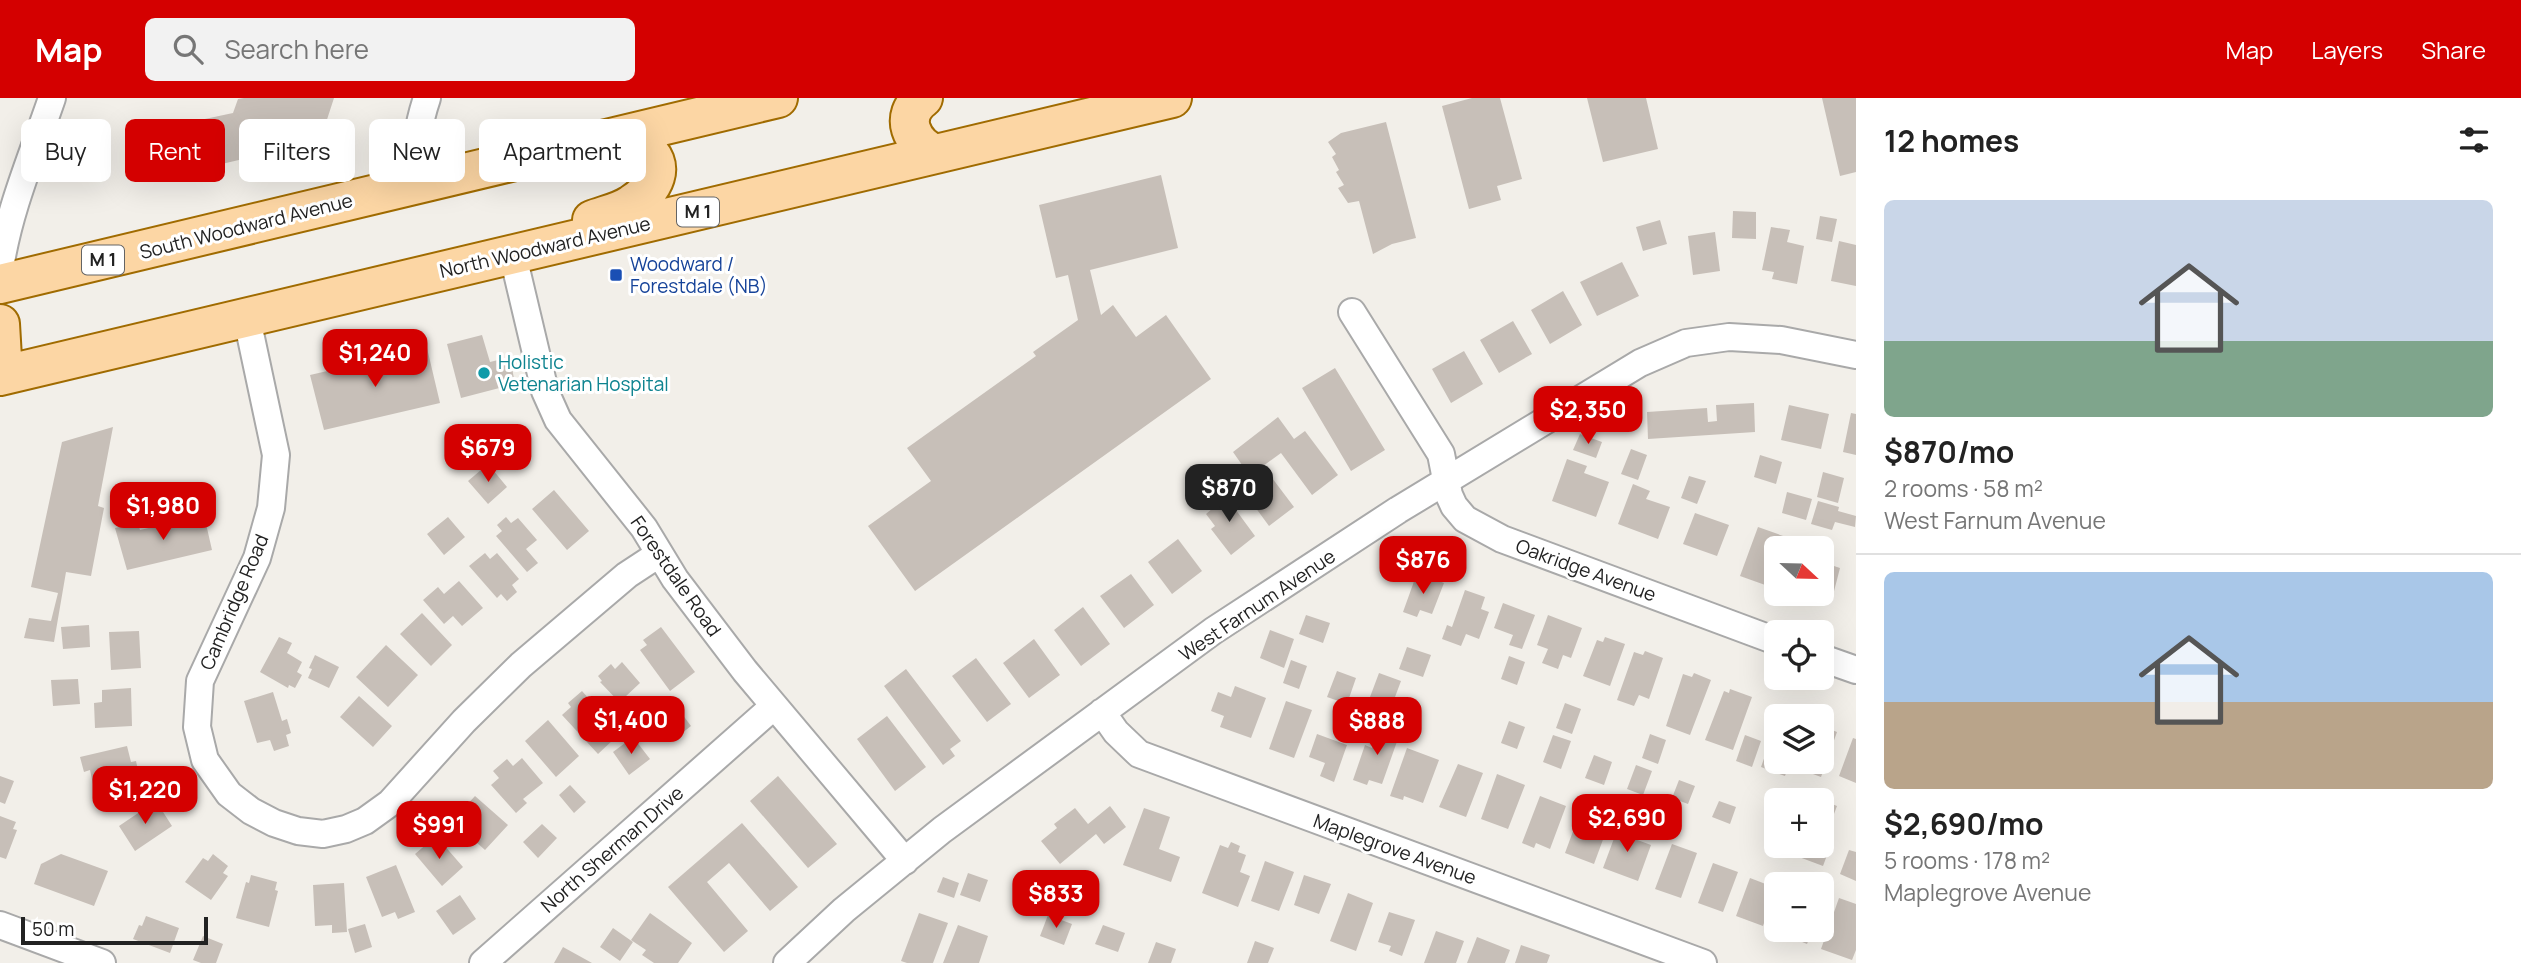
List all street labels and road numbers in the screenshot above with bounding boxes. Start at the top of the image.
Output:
street label: South Woodward Avenue [137,187,355,265]
road number: M 1 [677,198,719,226]
street label: North Woodward Avenue [437,210,653,284]
road number: M 1 [82,246,124,274]
street label: Forestdale Road [625,511,727,641]
street label: Cambridge Road [194,530,274,674]
street label: Oakridge Avenue [1512,533,1660,607]
street label: West Farnum Avenue [1174,543,1340,667]
street label: North Sherman Drive [535,780,689,918]
street label: Maplegrove Avenue [1310,807,1480,891]

